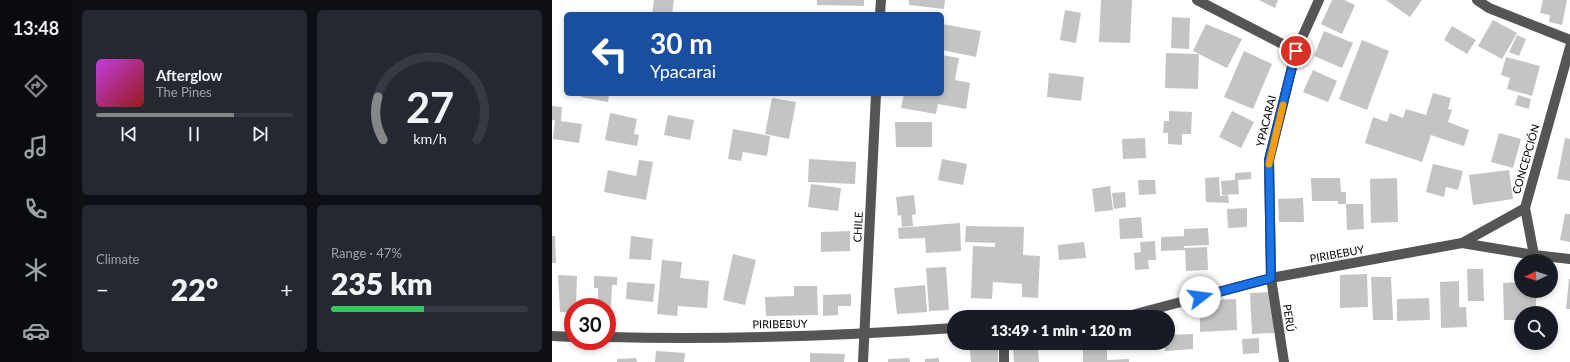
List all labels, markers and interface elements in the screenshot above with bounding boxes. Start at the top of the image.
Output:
text: 13:48 [13,17,59,39]
text: 30 m [650,26,713,60]
icon: left [584,28,636,80]
pin [1279,34,1313,68]
icon: arrive [1285,40,1307,62]
text: Ypacarai [650,60,716,82]
text: Afterglow [156,66,222,84]
icon: directions [22,72,50,100]
text: 27 [405,82,454,132]
text: The Pines [156,84,212,100]
street label: YPACARAI [1253,94,1278,148]
street label: CONCEPCIÓN [1509,122,1542,195]
icon: previous [118,123,140,145]
icon: pause [183,123,205,145]
icon: next [249,123,271,145]
text: km/h [413,130,446,147]
icon: music [22,133,50,161]
icon: phone [22,195,50,223]
street label: CHILE [850,211,865,243]
street label: PIRIBEBUY [1309,242,1365,265]
text: Range · 47% [331,245,402,261]
text: Climate [96,251,139,267]
north arrow [1514,254,1558,298]
map controls [1514,254,1558,350]
icon: climate [22,256,50,284]
text: 235 km [331,265,432,301]
text: 22° [171,271,218,307]
text: − [96,276,109,303]
text: + [280,276,293,303]
position arrow [1179,276,1221,318]
speed limit sign: 30 [564,298,616,350]
street label: PERÚ [1281,303,1298,333]
button: search [1514,306,1558,350]
icon: car [22,317,50,345]
street label: PIRIBEBUY [752,317,808,330]
text: 13:49 · 1 min · 120 m [990,321,1132,339]

